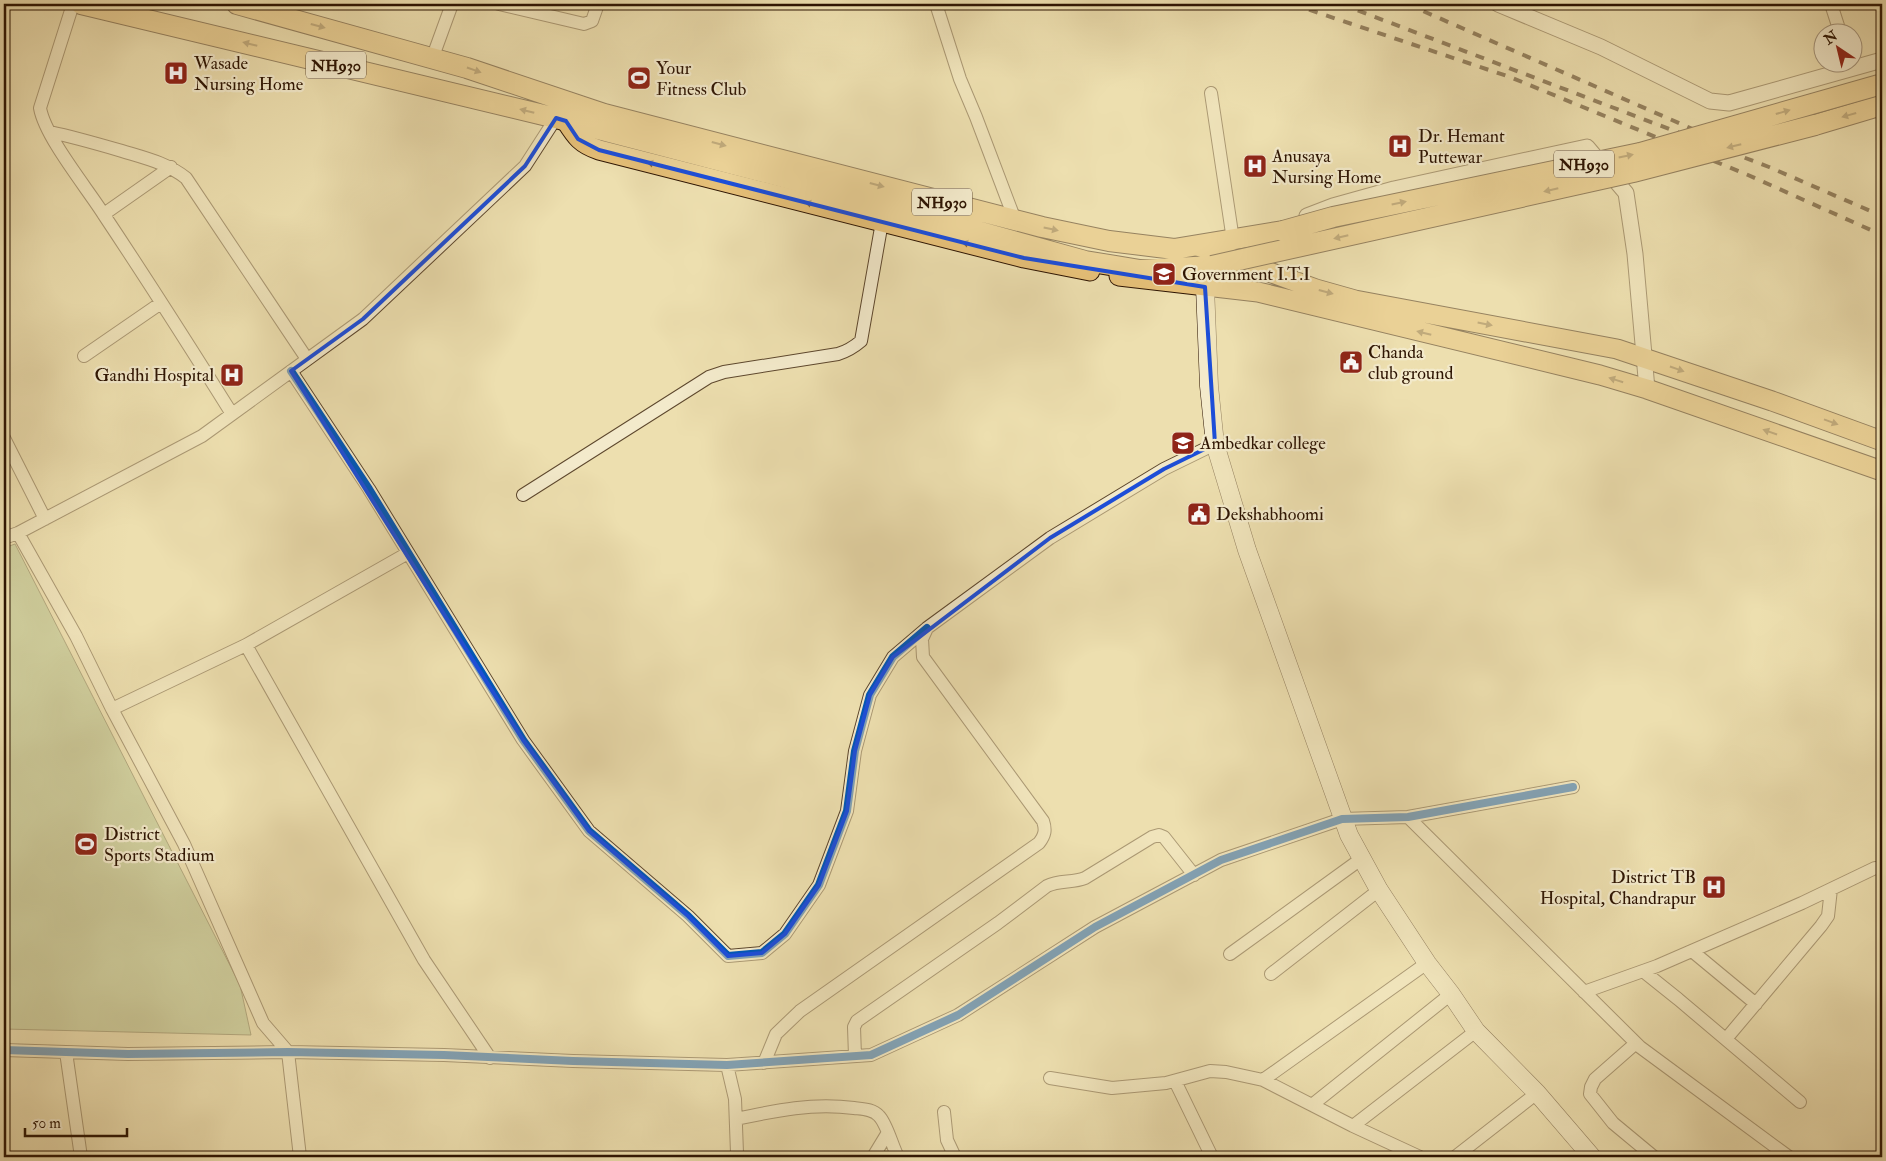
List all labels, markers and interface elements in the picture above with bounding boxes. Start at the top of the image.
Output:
one-way arrow [310,22,325,30]
north arrow [1814,22,1864,72]
text: N [1820,27,1841,49]
one-way arrow [242,40,257,48]
place label: Wasade Nursing Home [193,52,304,96]
road number: NH930 [306,52,366,78]
place label: Your Fitness Club [656,57,747,101]
hospital icon: Wasade Nursing Home [163,60,189,86]
sports icon: Your Fitness Club [626,65,652,91]
one-way arrow [467,66,482,74]
one-way arrow [519,107,534,115]
one-way arrow [1775,108,1790,116]
one-way arrow [1841,111,1856,119]
place label: Dr. Hemant Puttewar [1418,125,1505,169]
hospital icon: Dr. Hemant Puttewar [1387,133,1413,159]
one-way arrow [712,140,727,148]
one-way arrow [1727,142,1742,150]
place label: Anusaya Nursing Home [1271,145,1382,189]
road number: NH930 [1554,150,1614,178]
one-way arrow [1619,151,1635,159]
hospital icon: Anusaya Nursing Home [1242,153,1268,179]
one-way arrow [647,160,662,168]
one-way arrow [869,181,884,189]
one-way arrow [1544,186,1559,194]
road number: NH930 [912,188,972,216]
one-way arrow [1391,199,1406,207]
one-way arrow [804,200,819,208]
one-way arrow [1044,225,1059,233]
one-way arrow [1334,233,1349,241]
one-way arrow [962,240,977,248]
school or university icon: Government I.T.I [1151,261,1177,287]
place label: Government I.T.I [1182,263,1310,286]
one-way arrow [1318,288,1333,296]
one-way arrow [1477,320,1493,328]
one-way arrow [1417,329,1432,337]
place label: Chanda club ground [1368,341,1453,385]
public building icon: Chanda club ground [1338,349,1364,375]
hospital icon: Gandhi Hospital [219,362,245,388]
place label: Gandhi Hospital [94,364,214,387]
one-way arrow [1670,365,1685,373]
one-way arrow [1608,375,1623,383]
one-way arrow [1823,419,1838,426]
one-way arrow [1762,428,1777,436]
school or university icon: Ambedkar college [1170,430,1196,456]
place label: Ambedkar college [1199,432,1326,455]
public building icon: Dekshabhoomi [1186,501,1212,527]
place label: Dekshabhoomi [1216,503,1324,526]
place label: District Sports Stadium [104,823,214,867]
sports icon: District Sports Stadium [73,831,99,857]
place label: District TB Hospital, Chandrapur [1540,866,1696,910]
hospital icon: District TB Hospital, Chandrapur [1701,874,1727,900]
scale bar [25,1106,128,1138]
text: 50 m [32,1114,61,1133]

